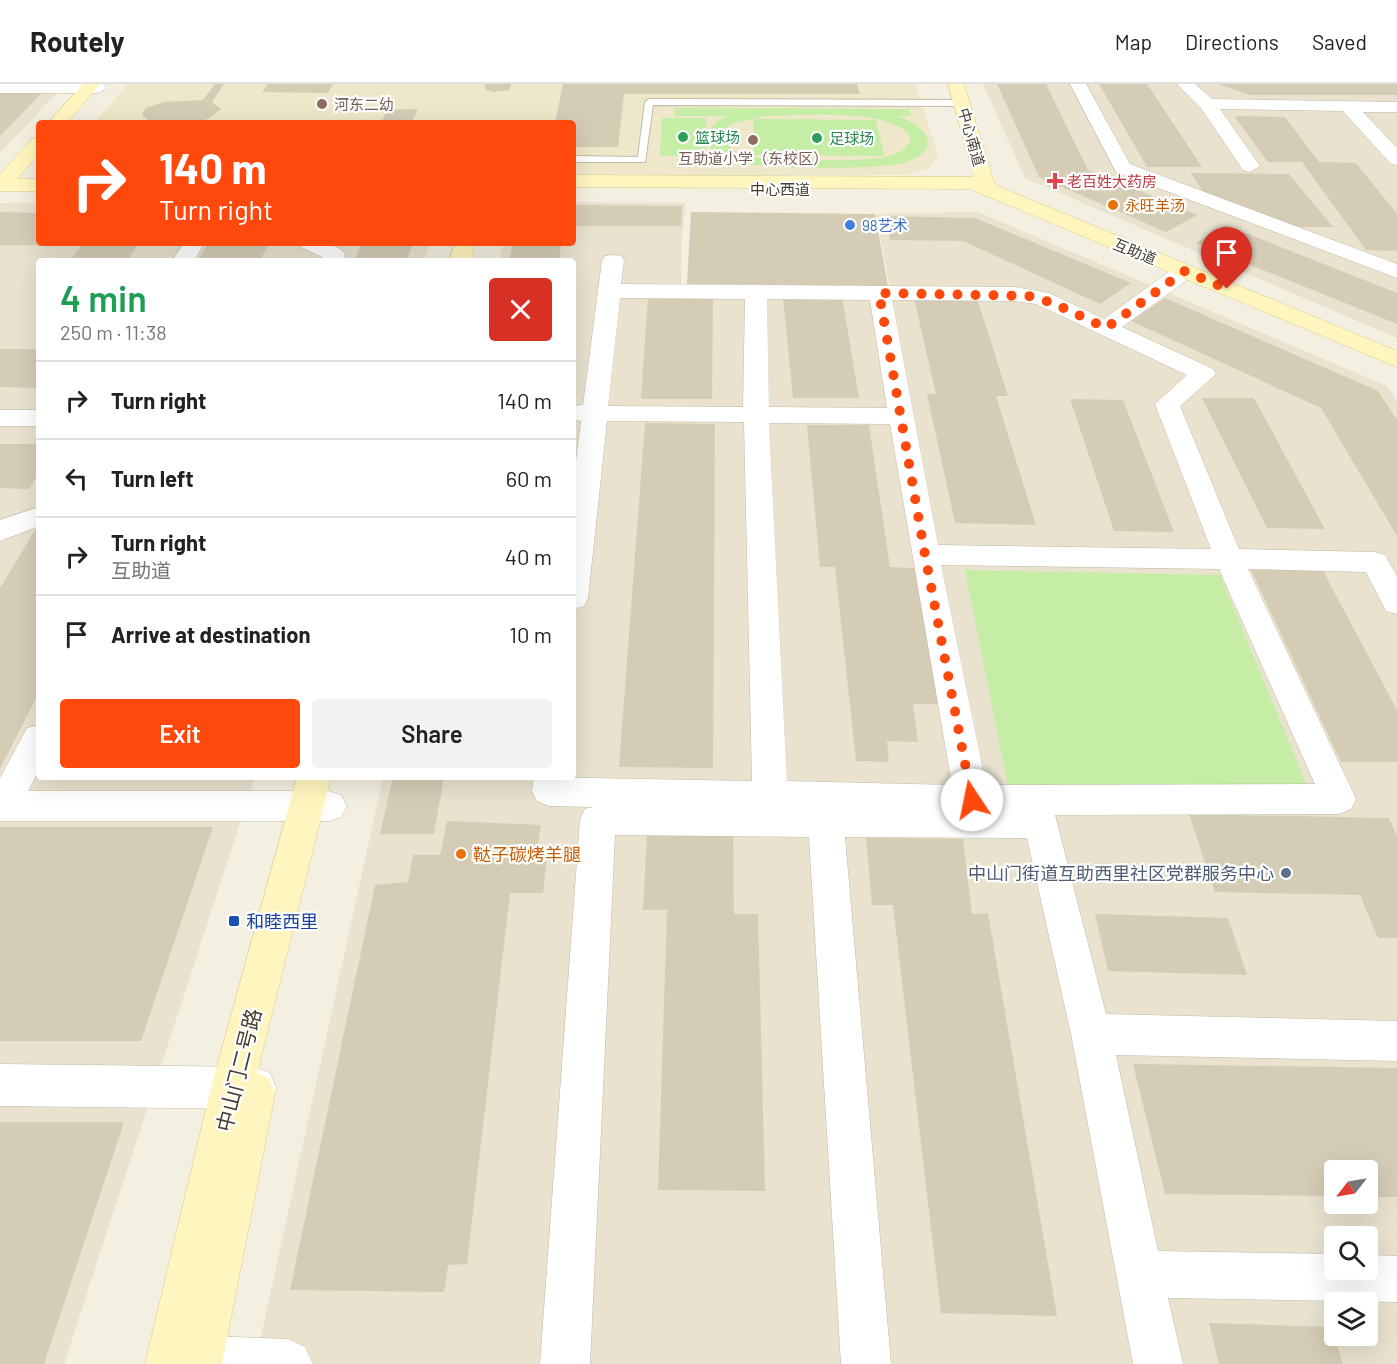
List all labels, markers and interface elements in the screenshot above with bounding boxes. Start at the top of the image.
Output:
text: Routely [30,24,125,58]
text: Map [1115,29,1152,54]
text: Directions [1185,29,1279,54]
text: Saved [1312,29,1367,54]
place label: 河东二幼 [334,95,394,113]
marker: 河东二幼 [315,97,329,111]
street label: 中心南道 [955,106,989,168]
place label: 篮球场 [695,128,740,146]
place label: 足球场 [829,129,874,147]
marker: 篮球场 [676,130,690,144]
marker: 足球场 [810,131,824,145]
marker: 互助道小学（东校区） [746,133,760,147]
text: 140 m [159,142,267,192]
icon: right [60,144,138,222]
place label: 互助道小学（东校区） [678,149,828,167]
place label: 老百姓大药房 [1067,172,1157,190]
marker: 老百姓大药房 [1048,174,1062,188]
street label: 中心西道 [750,180,810,198]
text: Turn right [159,193,273,225]
place label: 永旺羊汤 [1125,196,1185,214]
marker: 永旺羊汤 [1106,198,1120,212]
place label: 98艺术 [862,216,908,234]
marker: 98艺术 [843,218,857,232]
pin [1201,227,1252,289]
street label: 互助道 [1111,234,1159,268]
icon: arrive [1210,236,1243,269]
text: 4 min [60,276,147,319]
button: close [489,278,552,341]
text: 250 m · 11:38 [60,320,167,344]
icon: right [60,384,93,417]
text: Turn right [111,387,206,413]
text: 140 m [497,387,552,413]
icon: left [60,462,93,495]
text: Turn left [111,465,194,491]
text: 60 m [506,465,552,491]
text: Turn right [111,529,206,555]
icon: right [60,540,93,573]
text: 40 m [505,543,552,569]
text: 互助道 [111,558,171,582]
icon: arrive [60,618,93,651]
text: Arrive at destination [111,621,310,647]
text: 10 m [509,621,552,647]
button: Exit [60,699,300,768]
button: Share [312,699,552,768]
position arrow [940,768,1004,832]
place label: 鞑子碳烤羊腿 [473,843,581,865]
marker: 鞑子碳烤羊腿 [454,847,468,861]
place label: 中山门街道互助西里社区党群服务中心 [968,862,1274,884]
marker: 中山门街道互助西里社区党群服务中心 [1279,866,1293,880]
place label: 和睦西里 [246,910,318,932]
marker: 和睦西里 [227,914,241,928]
street label: 中山门二号路 [211,1006,265,1134]
north arrow [1324,1160,1378,1214]
map controls [1324,1160,1378,1346]
button: search [1324,1226,1378,1280]
button: layers [1324,1292,1378,1346]

